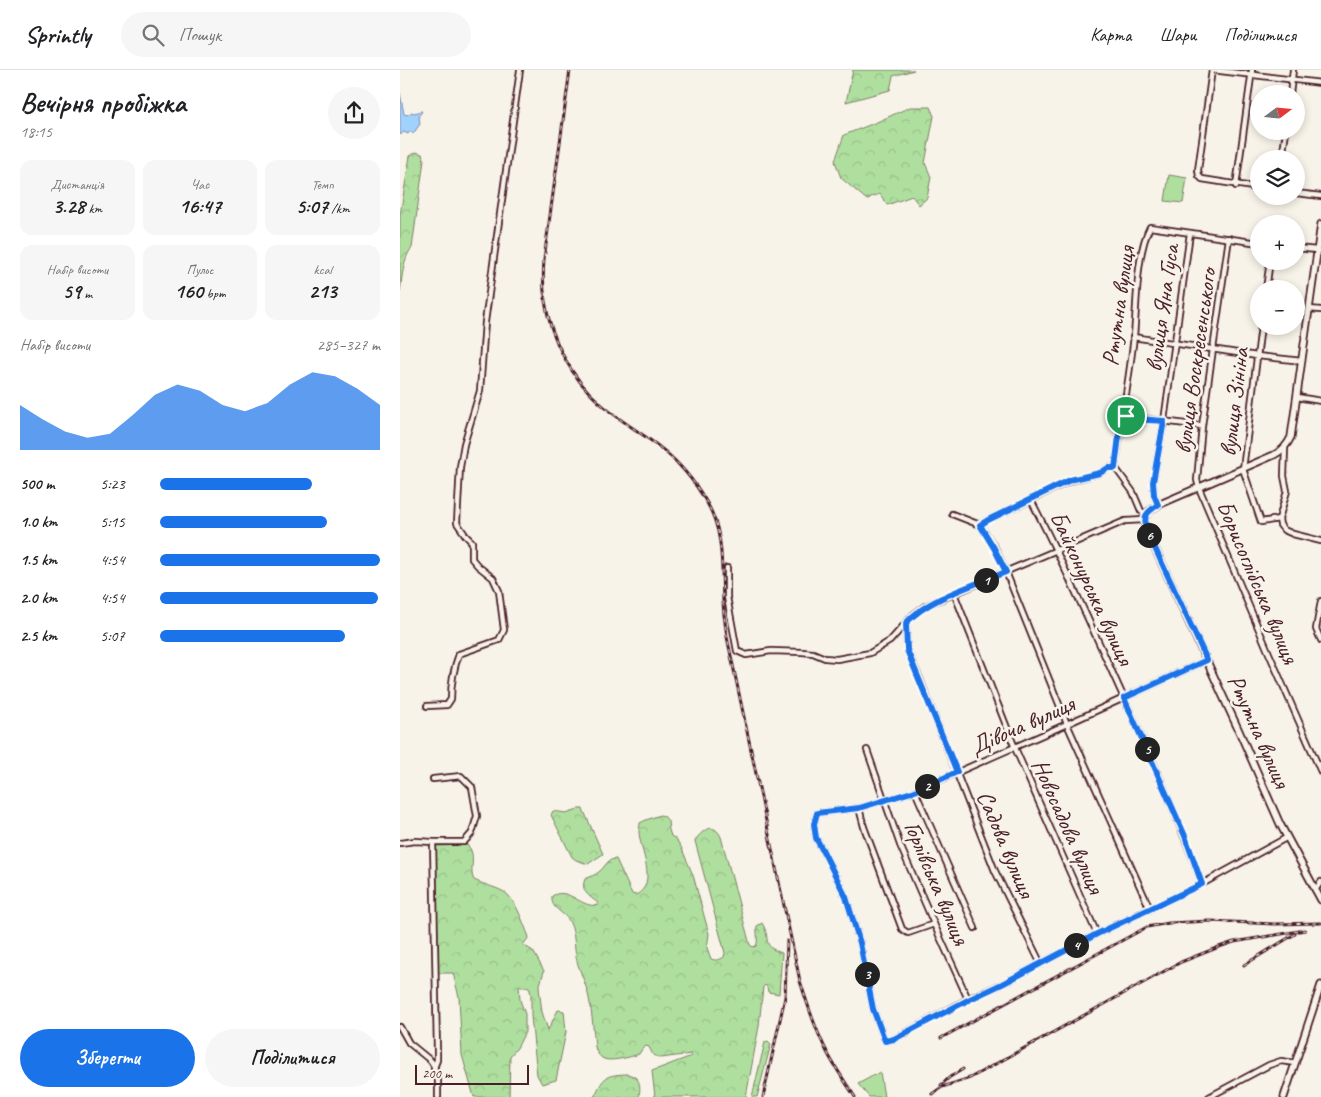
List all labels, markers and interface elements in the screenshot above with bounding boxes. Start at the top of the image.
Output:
search box [121,12,471,57]
text: Sprintly [25,20,91,50]
icon: search [139,21,167,49]
text: Пошук [179,23,221,47]
text: Карта [1090,24,1131,46]
text: Шари [1159,24,1196,46]
text: Поділитися [1224,24,1296,46]
text: Вечірня пробіжка [20,85,186,120]
north arrow [1250,85,1305,140]
map controls [1250,85,1305,335]
button: share [328,87,380,139]
text: 18:15 [20,122,52,142]
button: layers [1250,150,1305,205]
text: Дистанція [51,176,104,193]
text: Час [191,176,209,193]
text: Темп [311,176,334,193]
text: 3.28 [53,193,85,219]
text: 16:47 [179,193,221,219]
text: 5:07 [296,193,328,219]
text: km [85,200,102,217]
text: /km [328,200,350,217]
button: + [1250,215,1305,270]
street label: вулиця Яна Гуса [1138,240,1186,374]
street label: Ртутна вулиця [1095,243,1141,368]
text: Набір висоти [47,261,108,278]
text: Пульс [186,261,214,278]
text: kcal [313,261,332,278]
street label: вулиця Воскресенського [1167,264,1223,456]
text: 59 [63,278,81,304]
text: 160 [174,278,203,304]
text: 213 [308,278,337,304]
button: − [1250,280,1305,335]
text: m [81,285,92,302]
text: bpm [203,285,226,302]
text: Набір висоти [20,335,90,355]
text: 285–327 m [317,335,380,355]
street label: вулиця Зініна [1212,345,1256,458]
pin [1105,395,1147,437]
icon: arrive [1112,402,1140,430]
text: 500 m [20,474,54,494]
text: 5:23 [100,474,125,494]
street label: Борисоглібська вулиця [1210,496,1306,669]
street label: Байконурська вулиця [1043,506,1142,671]
text: 1.0 km [20,512,57,532]
text: 5:15 [100,512,125,532]
pin: 6 [1136,522,1162,548]
text: 6 [1146,527,1153,544]
text: 1.5 km [20,550,57,570]
text: 4:54 [100,550,125,570]
pin: 1 [974,568,998,592]
text: 1 [983,572,990,589]
text: 2.0 km [20,588,57,608]
text: 4:54 [100,588,125,608]
text: 2.5 km [20,626,57,646]
text: 5:07 [100,626,125,646]
street label: Ртутна вулиця [1221,670,1298,793]
street label: Дівоча вулиця [965,688,1080,761]
pin: 5 [1134,736,1160,762]
text: 5 [1144,741,1151,758]
street label: Новосадова вулиця [1025,754,1112,899]
pin: 2 [914,774,940,798]
text: 2 [924,778,931,795]
street label: Садова вулиця [970,786,1043,904]
street label: Горлівська вулиця [897,817,977,951]
pin: 4 [1064,932,1088,958]
text: 4 [1073,937,1080,954]
pin: 3 [854,962,880,986]
text: 3 [864,966,871,983]
button: Зберегти [20,1029,195,1087]
button: Поділитися [205,1029,380,1087]
scale bar [415,1062,529,1085]
text: 200 m [422,1065,452,1082]

